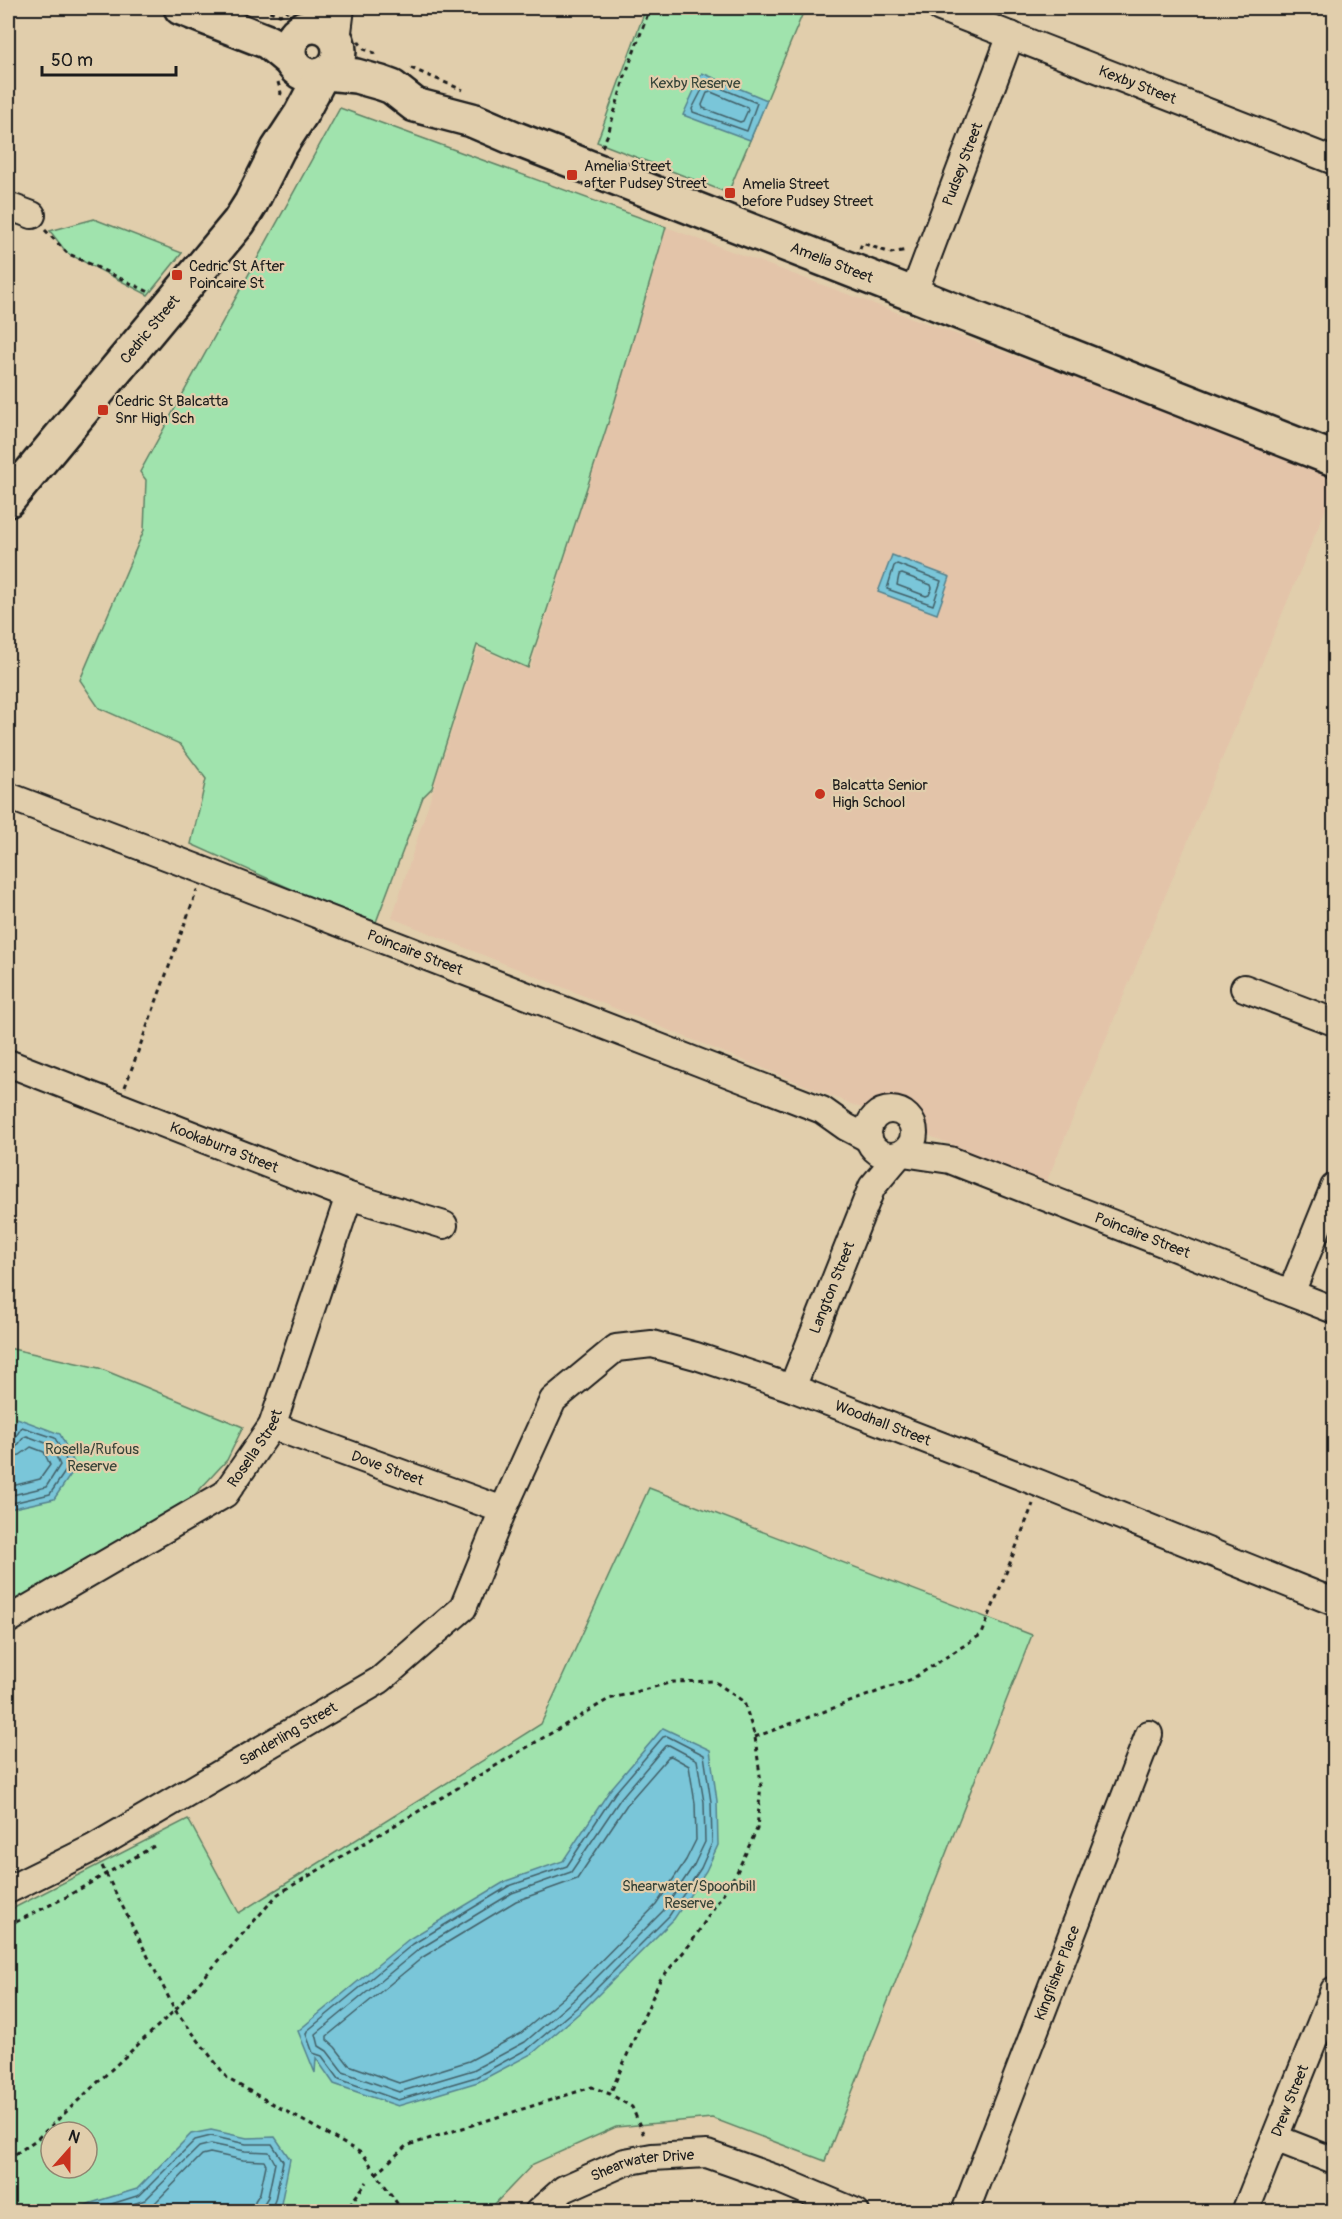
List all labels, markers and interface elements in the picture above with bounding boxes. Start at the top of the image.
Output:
scale bar [42,39,176,77]
text: 50 m [51,49,93,72]
street label: Kexby Street [1096,61,1180,109]
park label: Kexby Reserve [650,74,741,93]
street label: Pudsey Street [938,119,987,208]
place label: Amelia Street after Pudsey Street [584,157,708,193]
marker: Amelia Street after Pudsey Street [565,168,579,182]
place label: Amelia Street before Pudsey Street [742,175,874,211]
marker: Amelia Street before Pudsey Street [723,186,737,200]
street label: Amelia Street [788,238,877,288]
place label: Cedric St After Poincaire St [189,257,285,293]
marker: Cedric St After Poincaire St [170,268,184,282]
street label: Cedric Street [116,290,185,368]
place label: Cedric St Balcatta Snr High Sch [115,392,228,428]
marker: Cedric St Balcatta Snr High Sch [96,403,110,417]
place label: Balcatta Senior High School [832,776,929,812]
marker: Balcatta Senior High School [813,787,827,801]
street label: Poincaire Street [364,925,466,980]
street label: Kookaburra Street [167,1118,282,1177]
street label: Poincaire Street [1092,1208,1194,1263]
street label: Langton Street [805,1238,859,1336]
street label: Woodhall Street [832,1396,935,1450]
street label: Rosella Street [223,1406,287,1491]
park label: Rosella/Rufous Reserve [45,1440,139,1476]
street label: Dove Street [349,1446,427,1490]
street label: Sanderling Street [236,1697,341,1770]
park label: Shearwater/Spoonbill Reserve [622,1877,756,1913]
street label: Kingfisher Place [1030,1922,1084,2023]
street label: Drew Street [1267,2061,1313,2139]
north arrow [39,2120,99,2180]
text: N [65,2126,83,2148]
street label: Shearwater Drive [588,2145,695,2186]

